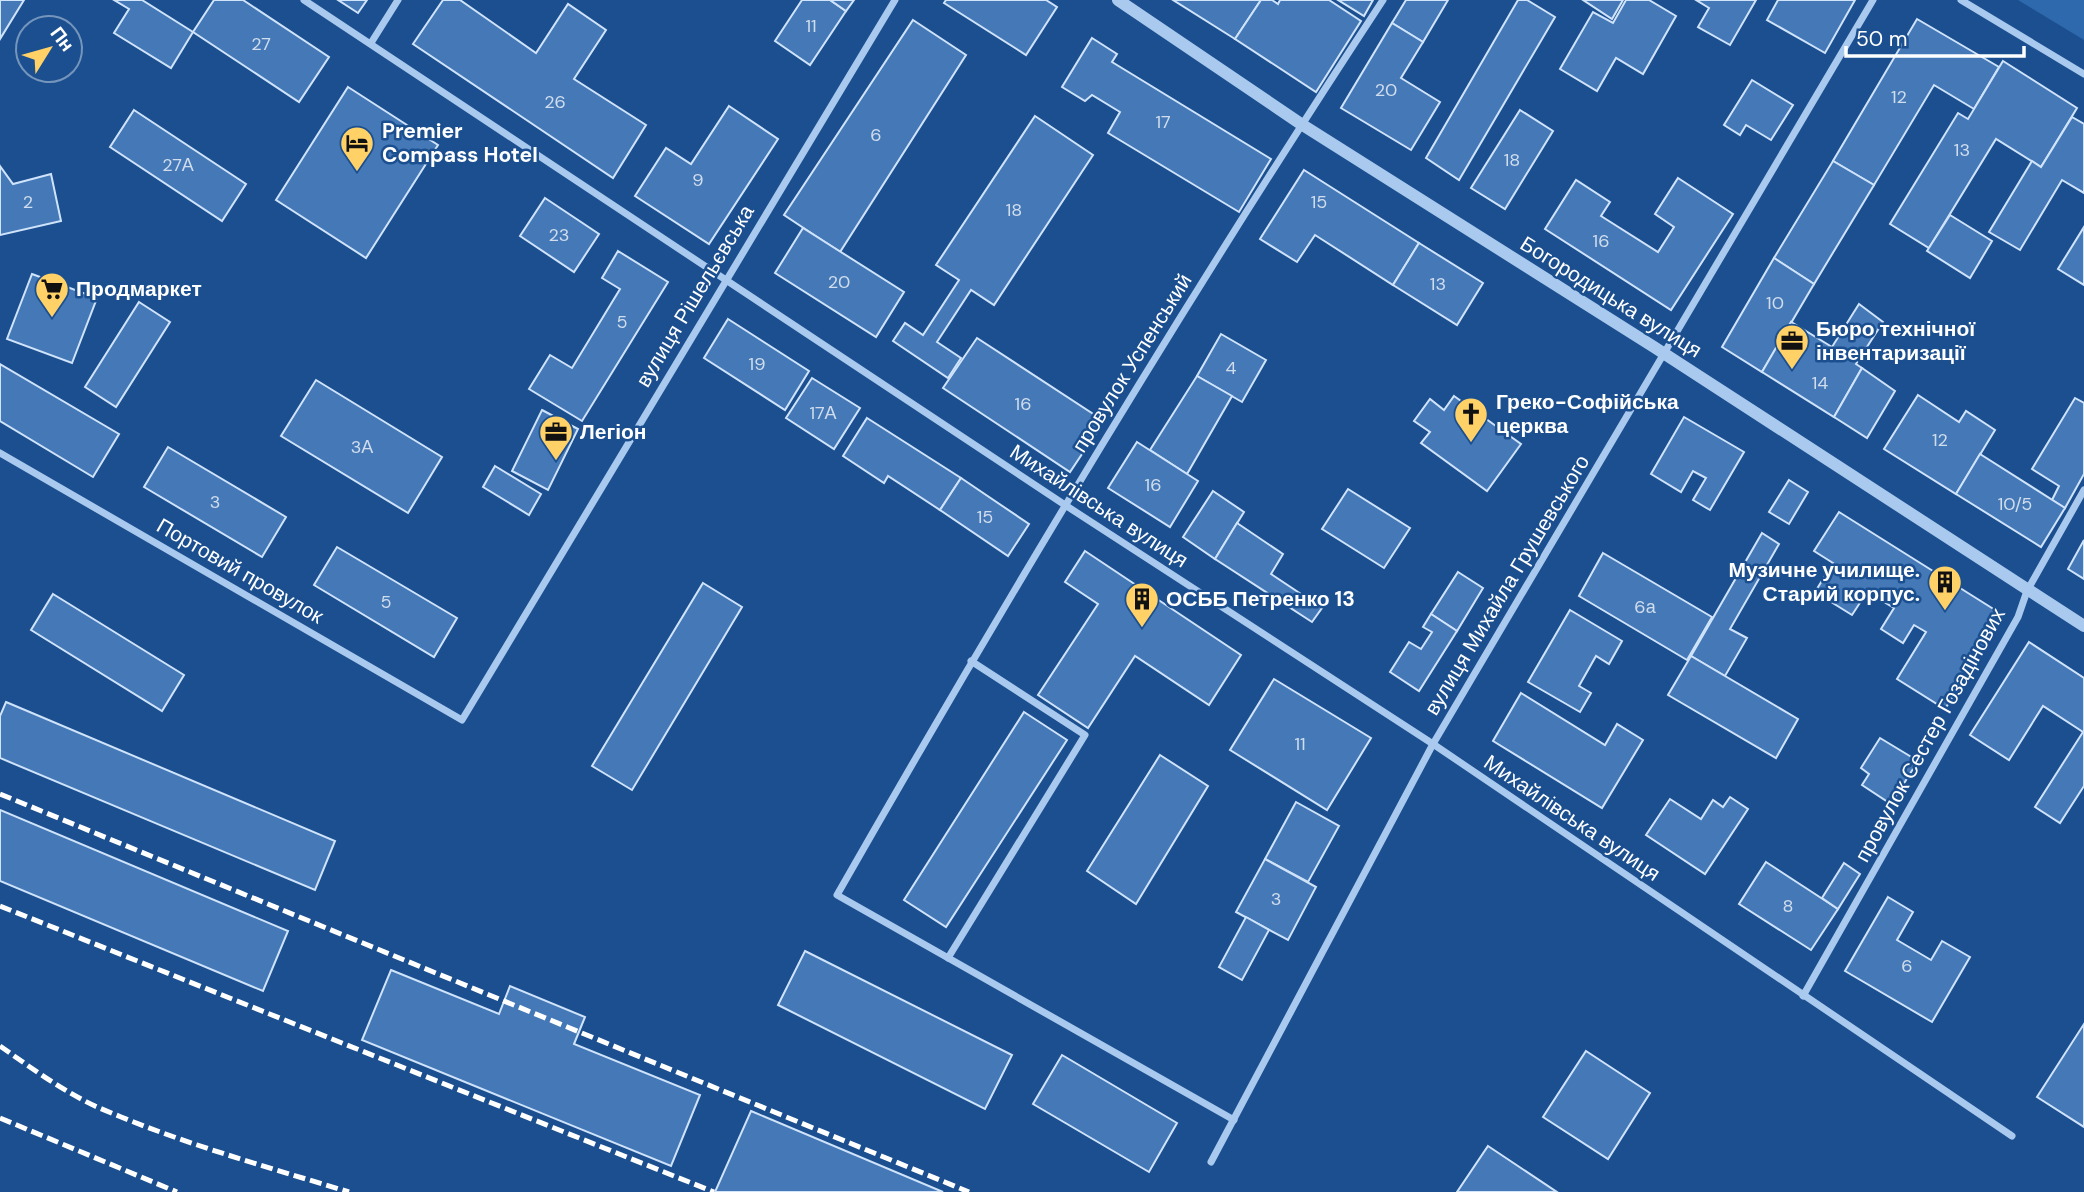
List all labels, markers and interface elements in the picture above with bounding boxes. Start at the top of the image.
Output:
north arrow [14,14,84,84]
house number: 11 [805,14,817,38]
scale bar [1846,14,2024,58]
text: Пн [45,22,80,57]
text: 50 m [1856,25,1907,53]
house number: 27 [251,32,271,56]
house number: 20 [1375,78,1397,102]
house number: 12 [1891,85,1907,109]
house number: 26 [544,90,566,114]
house number: 17 [1155,110,1171,134]
place label: Premier Compass Hotel [382,117,538,169]
house number: 6 [870,123,882,147]
hotel icon: Premier Compass Hotel [338,124,376,173]
house number: 13 [1954,138,1970,162]
house number: 18 [1504,148,1520,172]
house number: 27А [162,153,194,177]
house number: 9 [692,168,704,192]
house number: 2 [23,190,33,214]
house number: 15 [1311,190,1327,214]
house number: 18 [1006,198,1022,222]
street label: вулиця Рішельєвська [629,199,761,392]
house number: 23 [548,223,570,247]
house number: 16 [1593,229,1609,253]
street label: Богородицька вулиця [1515,230,1707,364]
street label: провулок Успенський [1066,268,1198,458]
supermarket icon: Продмаркет [33,270,71,319]
house number: 20 [828,270,850,294]
house number: 13 [1430,272,1446,296]
place label: Продмаркет [76,275,202,303]
house number: 10 [1766,291,1784,315]
house number: 5 [617,310,627,334]
place label: Бюро технічної інвентаризації [1816,315,1976,367]
office icon: Бюро технічної інвентаризації [1773,322,1811,371]
house number: 19 [749,352,765,376]
house number: 4 [1226,356,1237,380]
house number: 14 [1812,371,1828,395]
place label: Греко-Софійська церква [1496,388,1679,440]
house number: 16 [1015,392,1031,416]
church icon: Греко-Софійська церква [1452,395,1490,444]
house number: 17А [809,401,837,425]
office icon: Легіон [537,413,575,462]
place label: Легіон [580,418,647,446]
house number: 12 [1932,428,1948,452]
house number: 3А [351,435,373,459]
street label: Михайлівська вулиця [1004,438,1194,574]
street label: вулиця Михайла Грушевського [1418,450,1596,720]
house number: 16 [1145,473,1161,497]
house number: 3 [210,490,220,514]
house number: 10/5 [1998,492,2032,516]
house number: 15 [977,505,993,529]
street label: Портовий провулок [152,512,329,631]
place label: Музичне училище. Старий корпус. [1729,556,1920,608]
building icon: Музичне училище. Старий корпус. [1926,563,1964,612]
building icon: ОСББ Петренко 13 [1123,580,1161,629]
place label: ОСББ Петренко 13 [1166,585,1355,613]
house number: 5 [381,590,391,614]
house number: 6а [1634,595,1657,619]
street label: провулок Сестер Гозадінових [1848,603,2012,867]
house number: 11 [1294,732,1306,756]
street label: Михайлівська вулиця [1478,748,1666,888]
house number: 3 [1271,887,1281,911]
house number: 8 [1783,894,1793,918]
house number: 6 [1901,954,1913,978]

